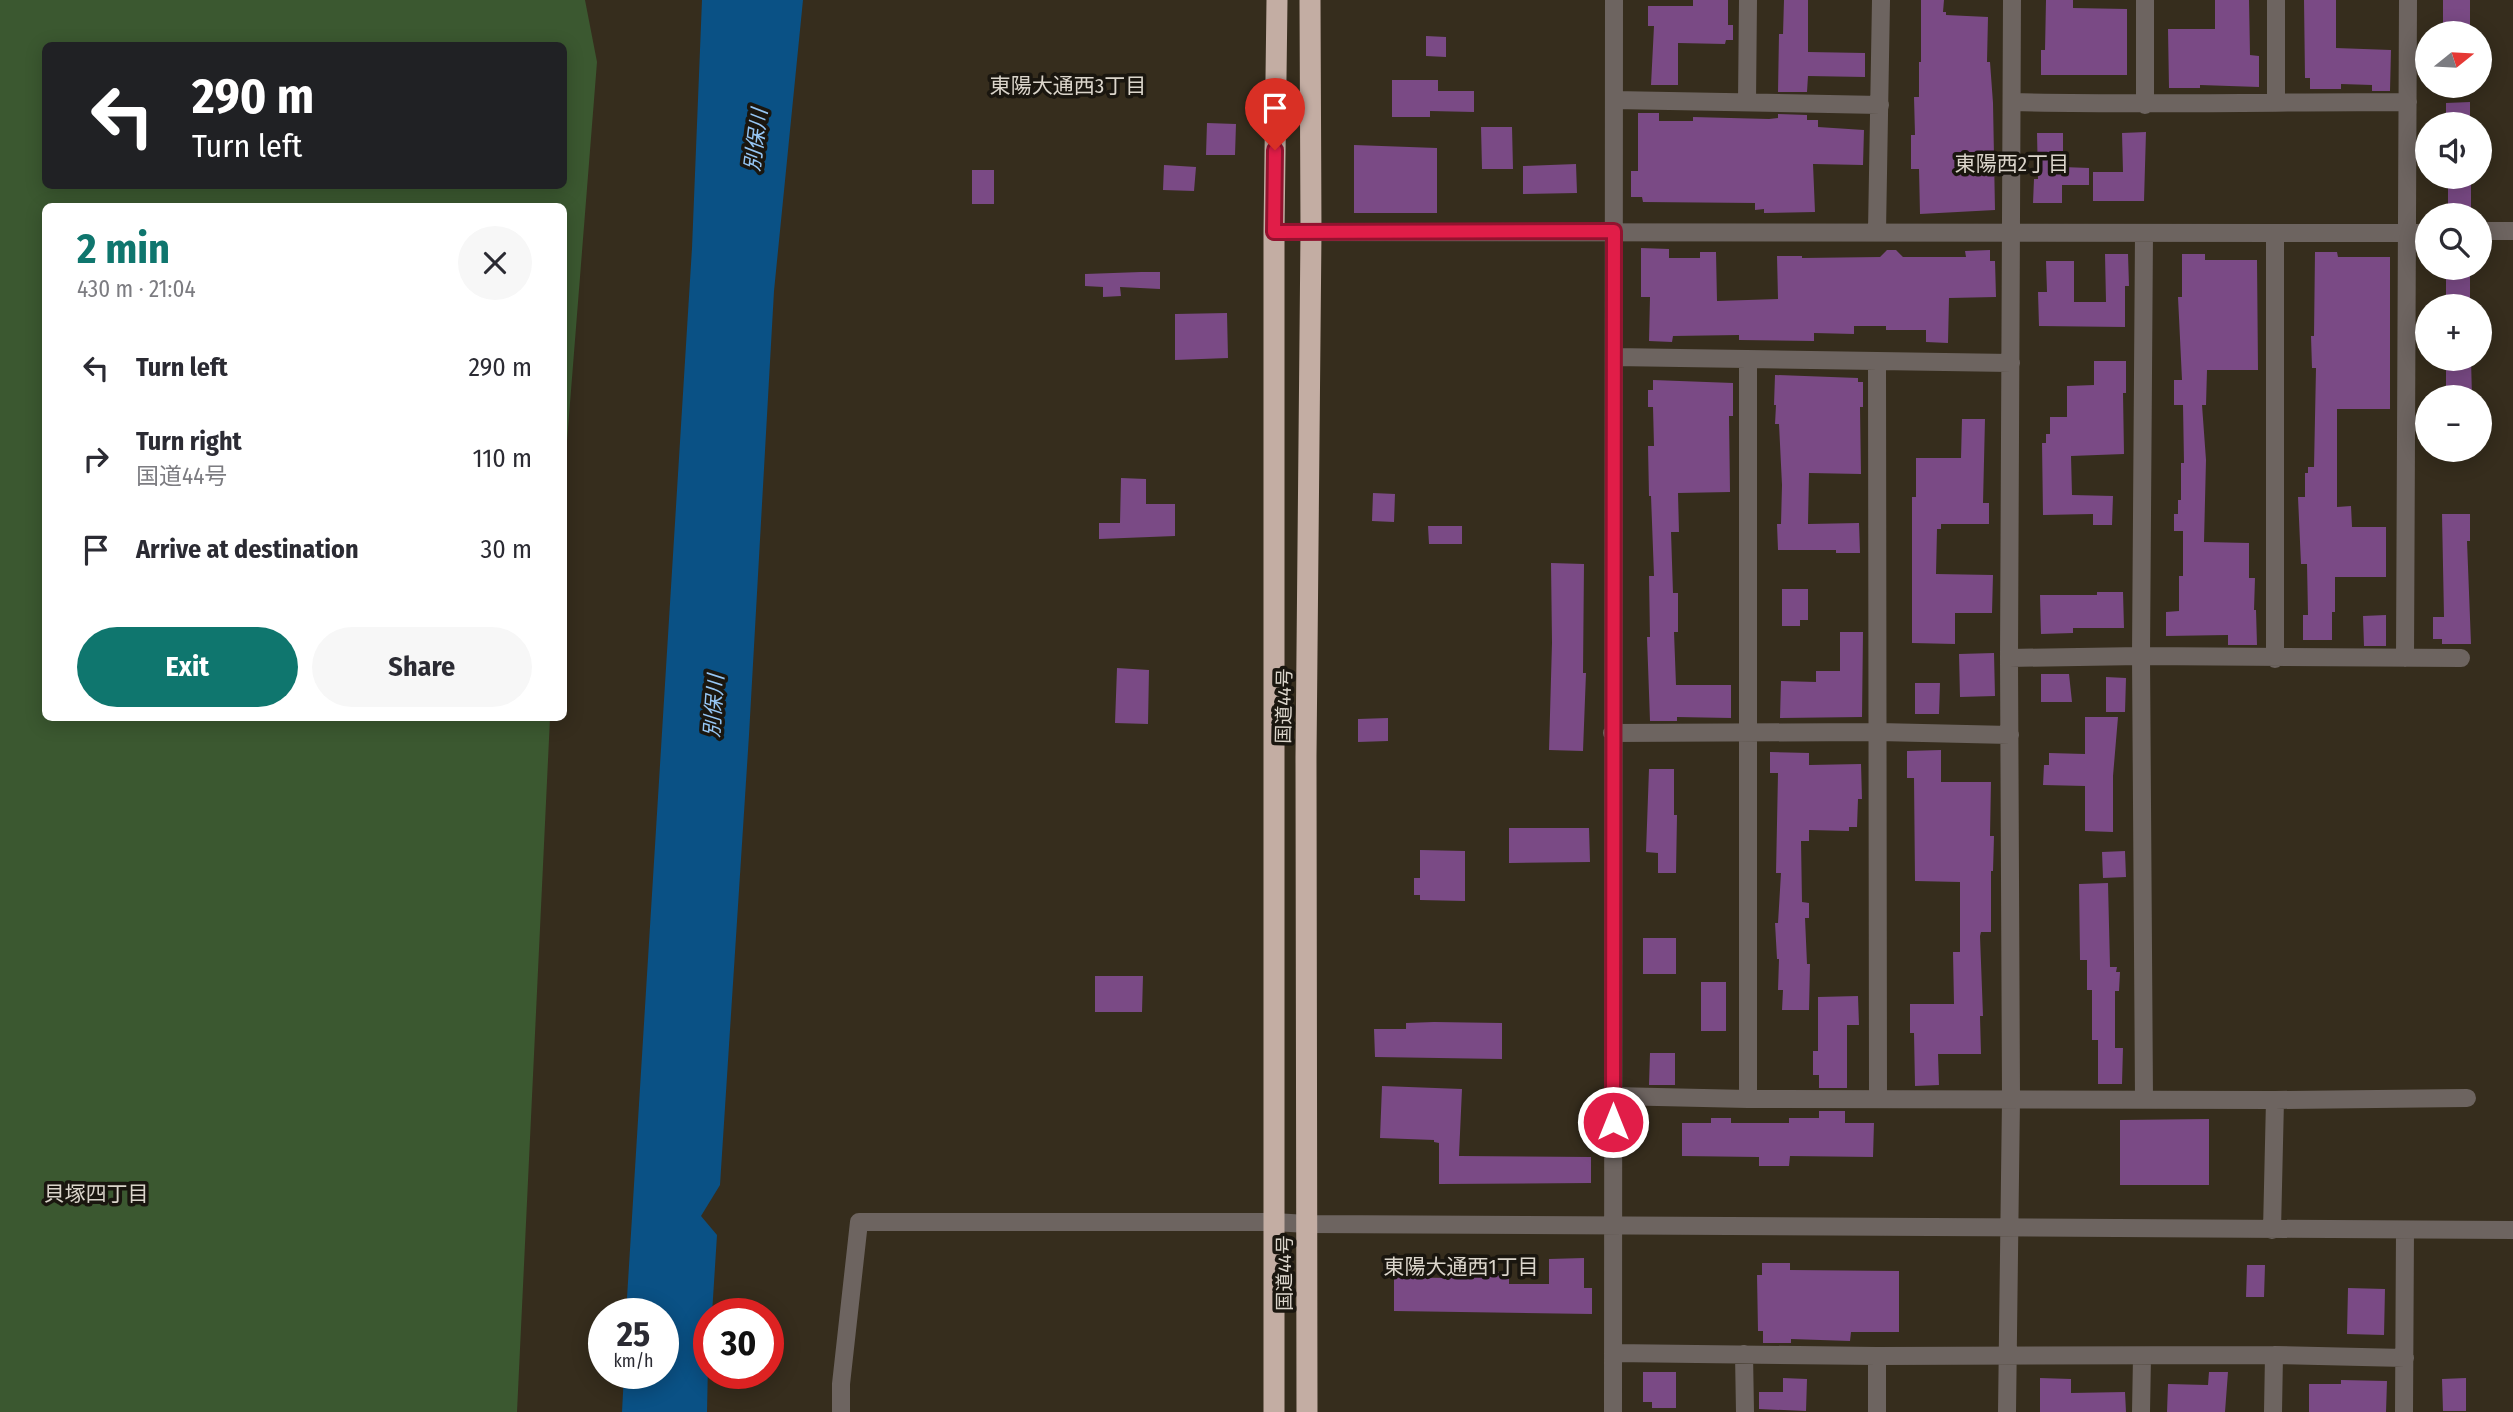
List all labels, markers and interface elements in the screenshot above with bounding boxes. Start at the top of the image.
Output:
north arrow [2415,21,2492,98]
map controls [2415,21,2492,462]
text: 290 m [192,67,314,126]
icon: left [77,70,168,161]
district label: 東陽大通西3丁目 [990,73,1146,99]
pin [1245,78,1305,150]
icon: arrive [1256,89,1294,127]
water label: 別保川 [739,105,773,173]
button: sound [2415,112,2492,189]
text: Turn left [192,127,302,165]
district label: 東陽西2丁目 [1955,151,2069,177]
button: search [2415,203,2492,280]
text: 2 min [77,224,170,274]
button: close [458,226,532,300]
text: 430 m · 21:04 [77,275,196,303]
button: + [2415,294,2492,371]
icon: left [77,349,115,387]
text: Turn left [136,352,228,383]
text: 290 m [468,352,532,383]
button: − [2415,385,2492,462]
text: Turn right [136,426,242,457]
icon: right [77,440,115,478]
text: 110 m [472,443,532,474]
text: 国道44号 [136,462,227,490]
icon: arrive [77,531,115,569]
text: Arrive at destination [136,534,359,565]
text: 30 m [481,534,532,565]
button: Exit [77,627,298,707]
button: Share [312,627,532,707]
street label: 国道44号 [1272,668,1296,744]
water label: 別保川 [699,672,729,738]
position arrow [1576,1085,1650,1159]
district label: 貝塚四丁目 [44,1181,149,1207]
street label: 国道44号 [1273,1235,1296,1311]
district label: 東陽大通西1丁目 [1383,1254,1539,1280]
speed limit sign: 30 [693,1298,784,1389]
text: 25 [617,1313,650,1355]
text: km/h [613,1350,654,1372]

